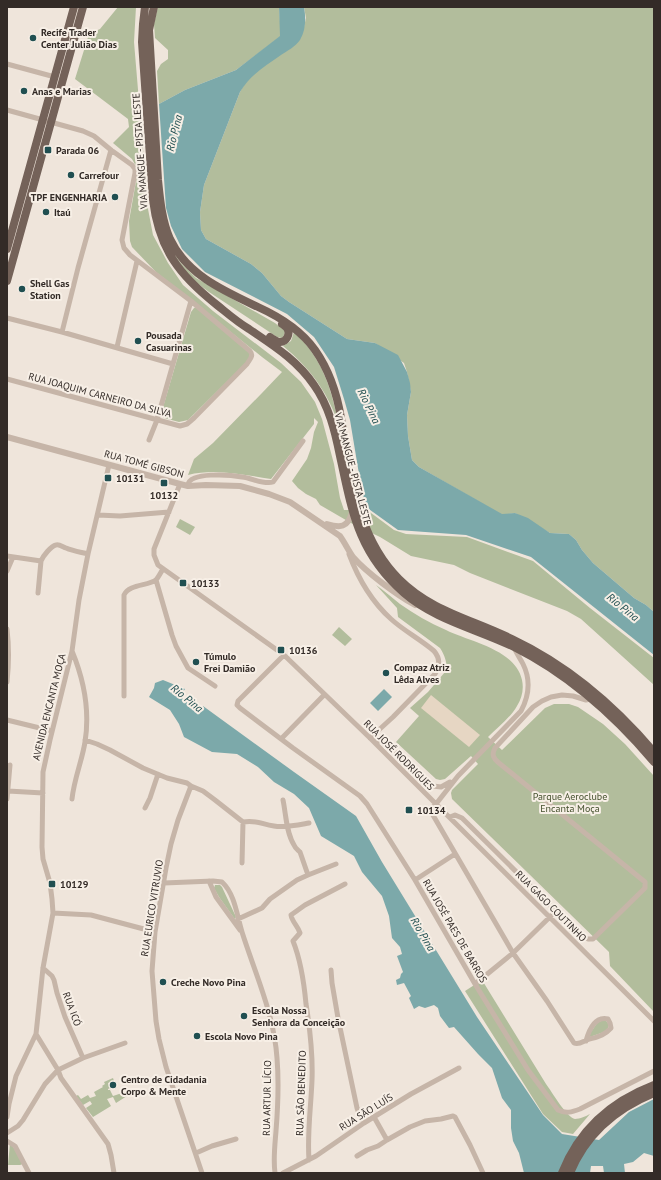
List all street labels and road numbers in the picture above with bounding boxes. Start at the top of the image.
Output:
street label: VIA MANGUE - PISTA LESTE [129,93,151,210]
street label: RUA JOAQUIM CARNEIRO DA SILVA [27,370,173,420]
street label: VIA MANGUE - PISTA LESTE [331,410,374,527]
street label: RUA TOMÉ GIBSON [103,447,185,481]
street label: AVENIDA ENCANTA MOÇA [29,652,69,762]
street label: RUA JOSÉ RODRIGUES [361,717,437,793]
street label: RUA EURICO VITRUVIO [138,858,166,957]
street label: RUA GAGO COUTINHO [513,868,589,944]
street label: RUA JOSÉ PAES DE BARROS [420,877,490,985]
street label: RUA ICÓ [60,990,84,1028]
street label: RUA SÃO BENEDITO [293,1050,309,1136]
street label: RUA ARTUR LÍCIO [260,1060,274,1136]
street label: RUA SÃO LUÍS [337,1090,395,1134]

